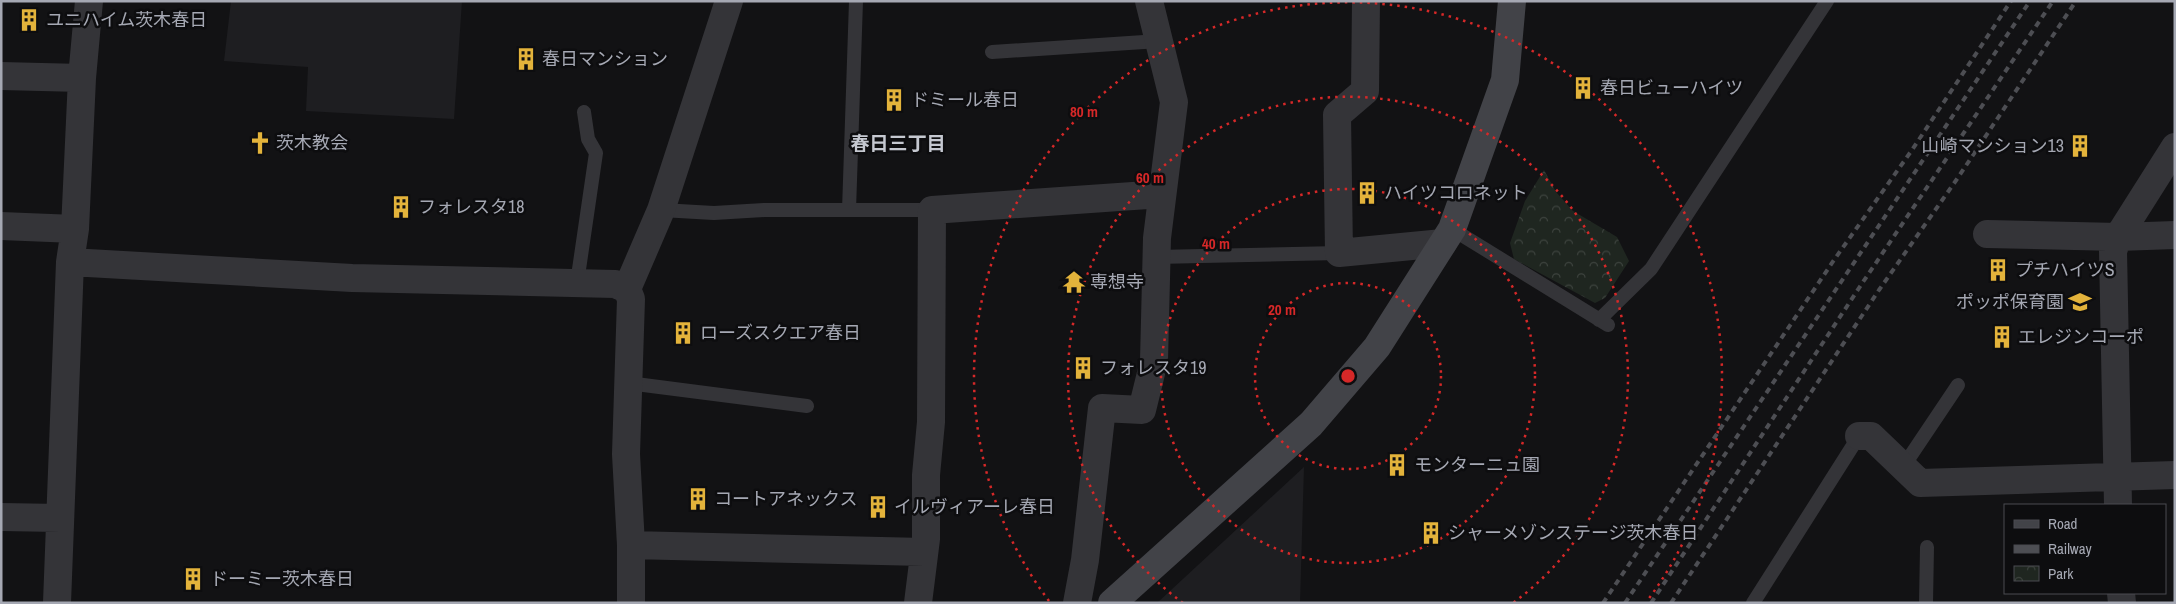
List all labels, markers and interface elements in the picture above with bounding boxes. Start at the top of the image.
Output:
building icon: ユニハイム茨木春日 [16,7,42,33]
place label: ユニハイム茨木春日 [46,7,207,32]
building icon: 春日マンション [513,46,539,72]
place label: 春日マンション [542,46,668,71]
building icon: 春日ビューハイツ [1570,75,1596,101]
place label: 春日ビューハイツ [1600,75,1743,100]
building icon: ドミール春日 [881,87,907,113]
place label: ドミール春日 [911,87,1019,112]
text: 80 m [1070,101,1098,122]
church icon: 茨木教会 [247,130,273,156]
place label: 茨木教会 [276,130,348,155]
district label: 春日三丁目 [850,130,946,156]
place label: 山崎マンション13 [1922,133,2064,158]
building icon: 山崎マンション13 [2067,133,2093,159]
text: 60 m [1136,167,1164,188]
building icon: ハイツコロネット [1354,180,1380,206]
place label: ハイツコロネット [1384,180,1528,205]
building icon: フォレスタ18 [388,194,414,220]
place label: フォレスタ18 [418,194,524,219]
text: 40 m [1202,233,1230,254]
building icon: プチハイツS [1985,257,2011,283]
place label: プチハイツS [2015,257,2115,282]
temple icon: 専想寺 [1061,269,1087,295]
place label: 専想寺 [1090,269,1144,294]
place label: ポッポ保育園 [1956,289,2064,314]
school or university icon: ポッポ保育園 [2067,289,2093,315]
text: 20 m [1268,299,1296,320]
building icon: ローズスクエア春日 [670,320,696,346]
place label: ローズスクエア春日 [700,320,861,345]
building icon: エレジンコーポ [1989,324,2015,350]
place label: エレジンコーポ [2018,324,2144,349]
building icon: フォレスタ19 [1070,355,1096,381]
place label: フォレスタ19 [1100,355,1206,380]
centre of rings [1339,367,1357,385]
building icon: モンターニュ園 [1384,452,1410,478]
place label: モンターニュ園 [1414,452,1540,477]
building icon: コートアネックス [685,486,711,512]
place label: コートアネックス [714,486,857,511]
building icon: イルヴィアーレ春日 [865,494,891,520]
place label: イルヴィアーレ春日 [894,494,1055,519]
legend [2004,504,2166,594]
text: Road [2048,513,2077,534]
building icon: シャーメゾンステージ茨木春日 [1418,520,1444,546]
place label: シャーメゾンステージ茨木春日 [1448,520,1699,545]
text: Railway [2048,538,2093,559]
text: Park [2048,563,2074,584]
building icon: ドーミー茨木春日 [180,566,206,592]
place label: ドーミー茨木春日 [210,566,354,591]

